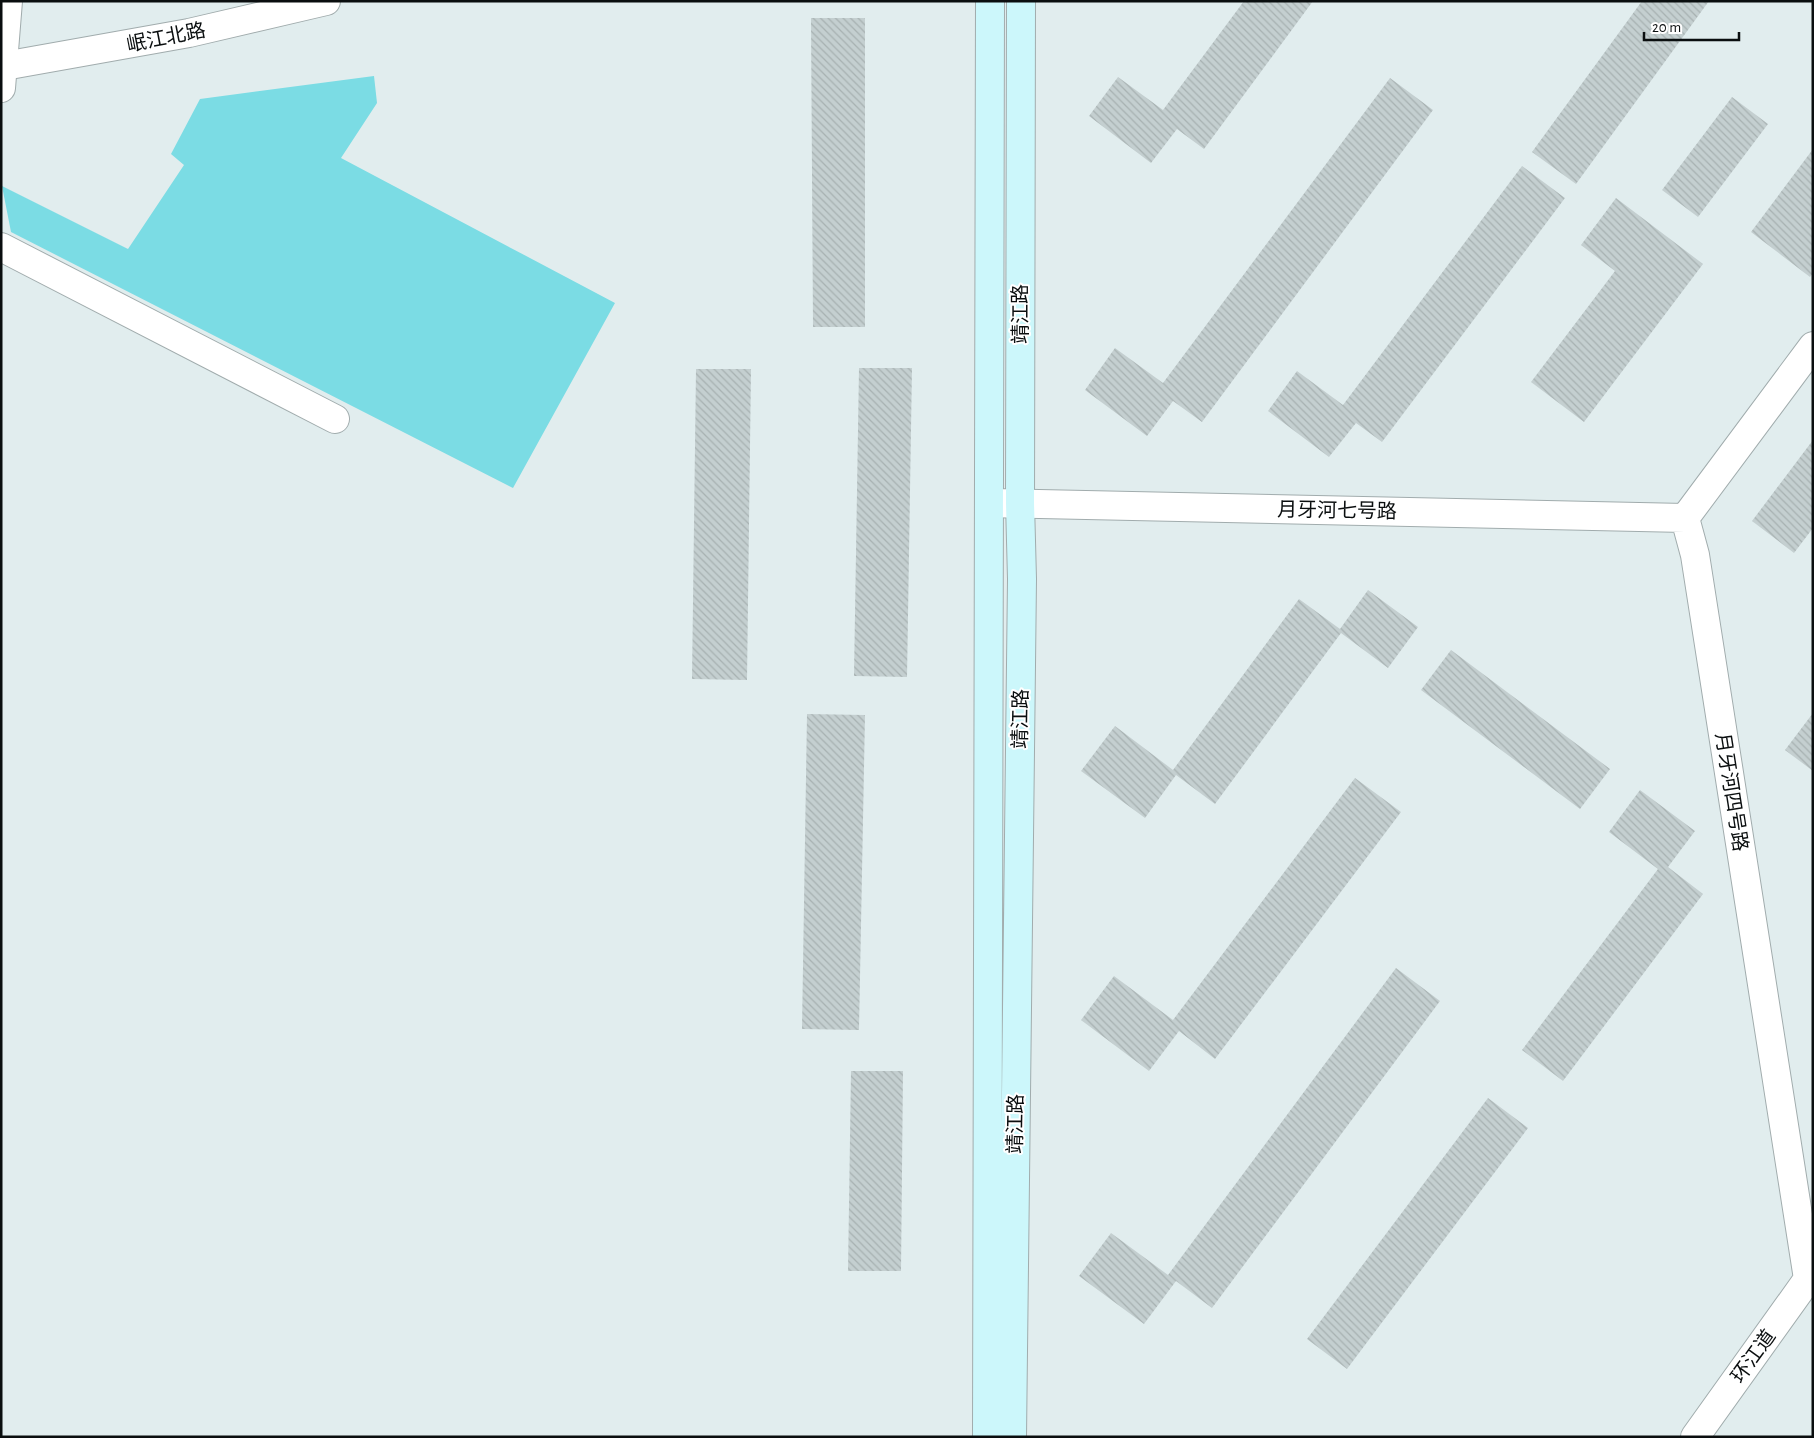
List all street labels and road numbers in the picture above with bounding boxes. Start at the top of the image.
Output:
street label: 岷江北路 [125,20,207,55]
street label: 靖江路 [1010,284,1031,344]
street label: 月牙河七号路 [1277,499,1397,522]
street label: 靖江路 [1009,689,1032,749]
street label: 月牙河四号路 [1712,731,1751,853]
street label: 靖江路 [1004,1094,1027,1154]
street label: 环江道 [1727,1326,1780,1387]

